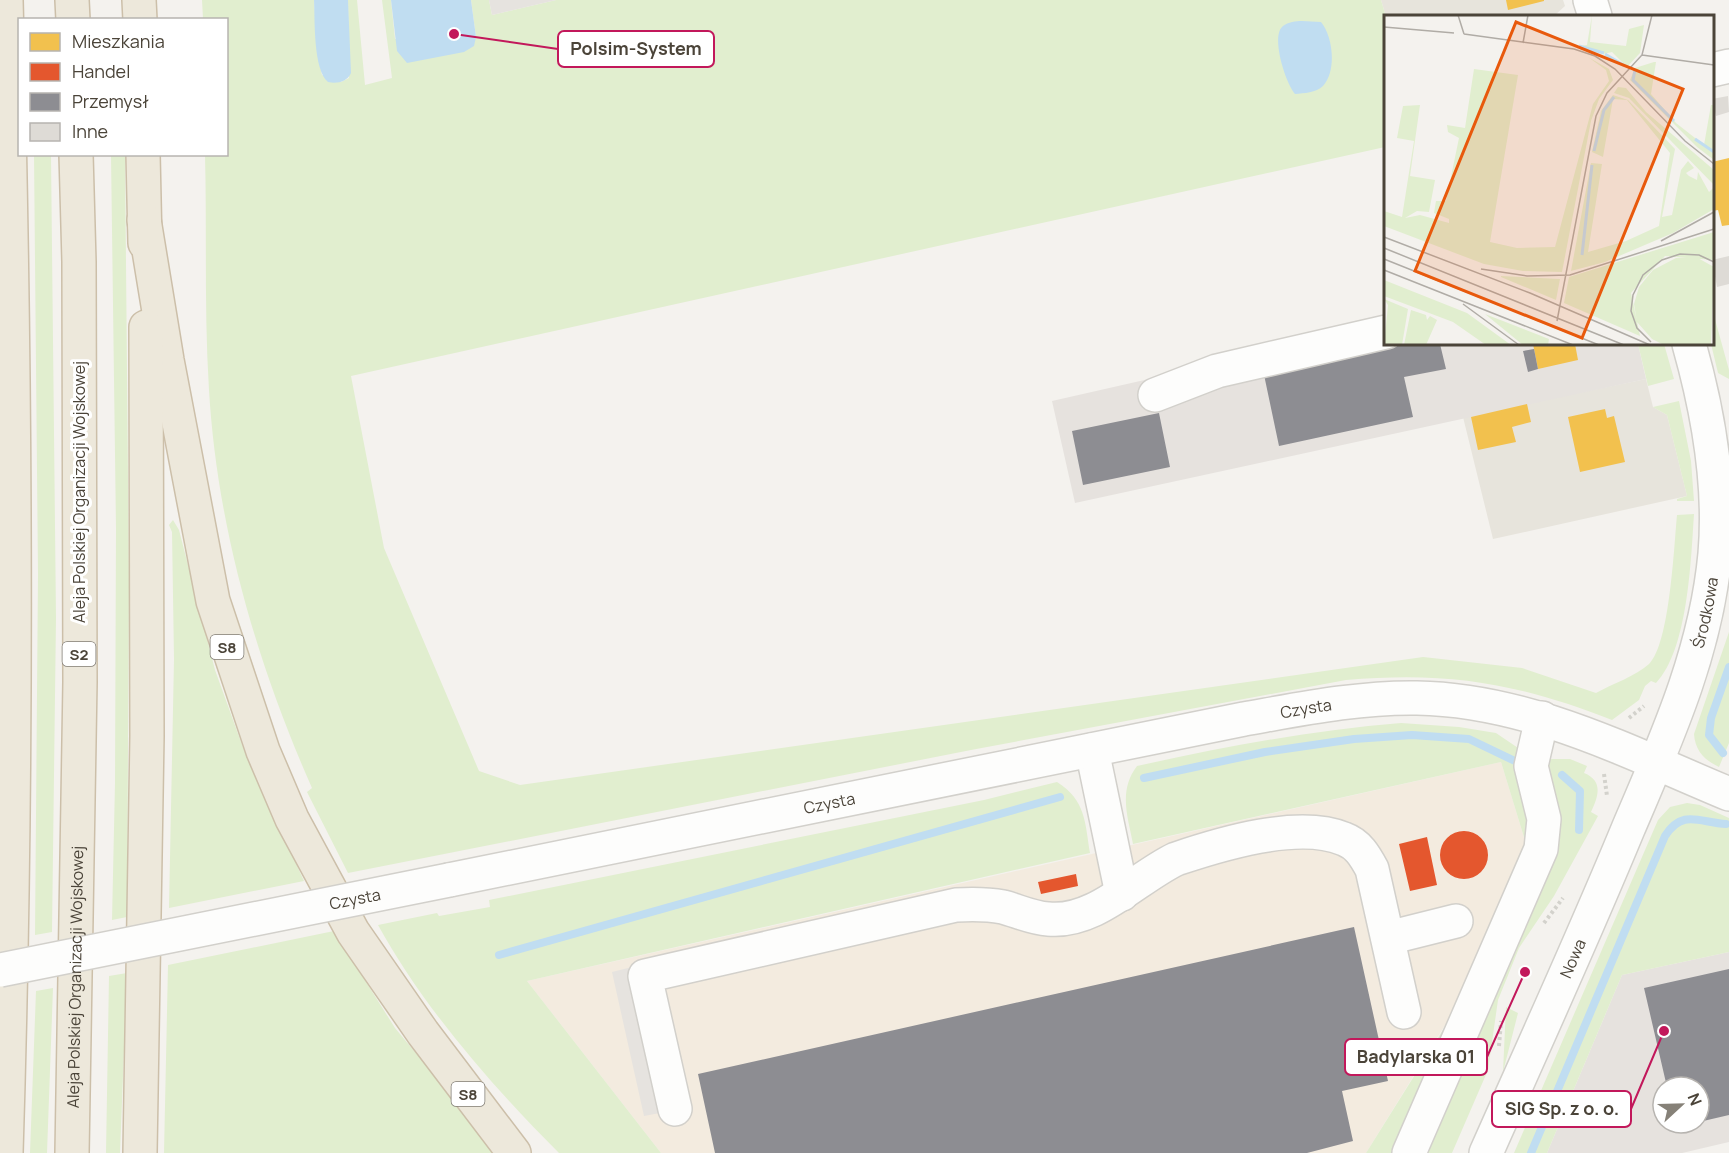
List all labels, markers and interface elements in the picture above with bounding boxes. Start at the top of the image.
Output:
inset map [1384,15,1714,345]
legend [18,18,228,156]
text: Mieszkania [72,29,165,53]
callout: Polsim-System [558,31,714,67]
text: Polsim-System [570,36,702,60]
text: Handel [72,59,130,83]
text: Przemysł [72,89,149,113]
text: Inne [72,119,108,143]
street label: Aleja Polskiej Organizacji Wojskowej [68,361,90,623]
street label: Środkowa [1687,576,1723,651]
road number: S8 [210,635,244,659]
road number: S2 [62,642,96,666]
street label: Czysta [1278,693,1333,723]
street label: Czysta [802,787,857,819]
street label: Aleja Polskiej Organizacji Wojskowej [62,846,88,1108]
street label: Czysta [327,883,383,915]
street label: Nowa [1554,935,1591,982]
callout: Badylarska 01 [1345,1039,1487,1075]
text: Badylarska 01 [1357,1044,1475,1068]
north arrow [1651,1075,1711,1135]
road number: S8 [452,1082,484,1106]
text: N [1683,1090,1707,1109]
callout: SIG Sp. z o. o. [1492,1091,1631,1127]
text: SIG Sp. z o. o. [1505,1096,1619,1120]

